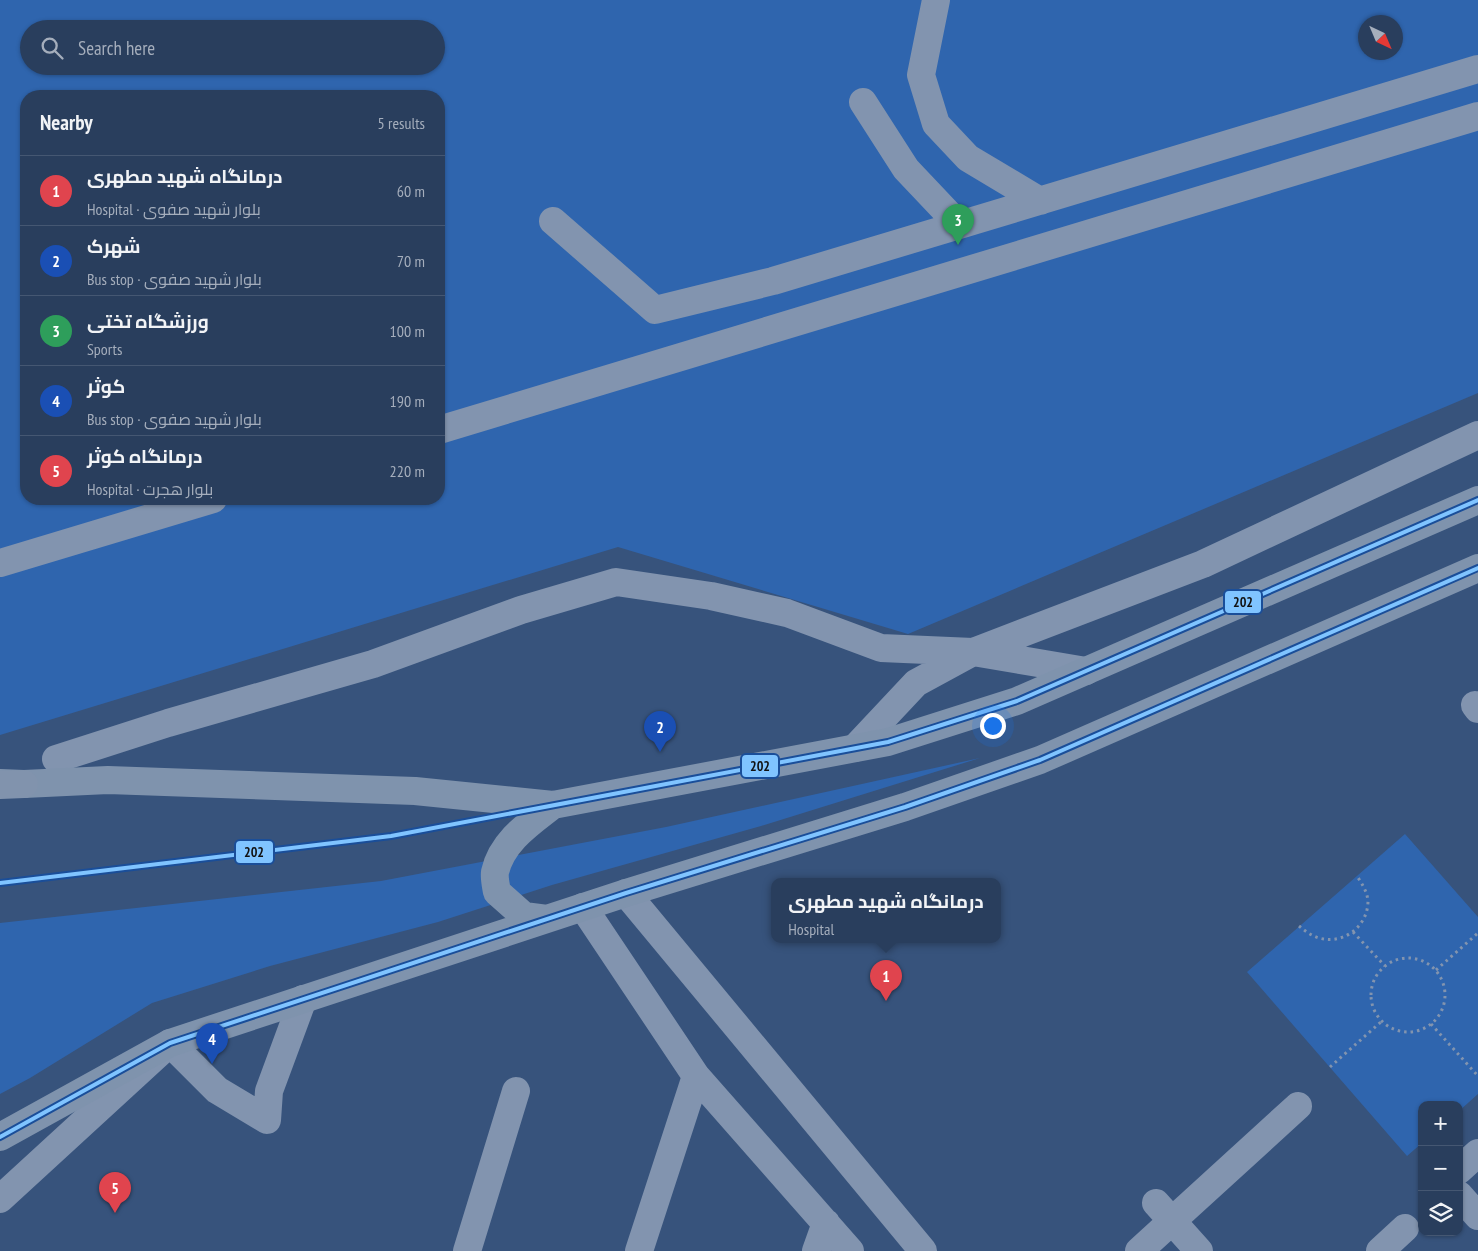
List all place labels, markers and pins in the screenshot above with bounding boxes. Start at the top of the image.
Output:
pin: 3 [942,204,974,245]
pin: 2 [644,711,676,752]
pin: 1 [870,960,902,1001]
pin: 4 [196,1023,228,1064]
pin: 5 [99,1172,131,1213]

